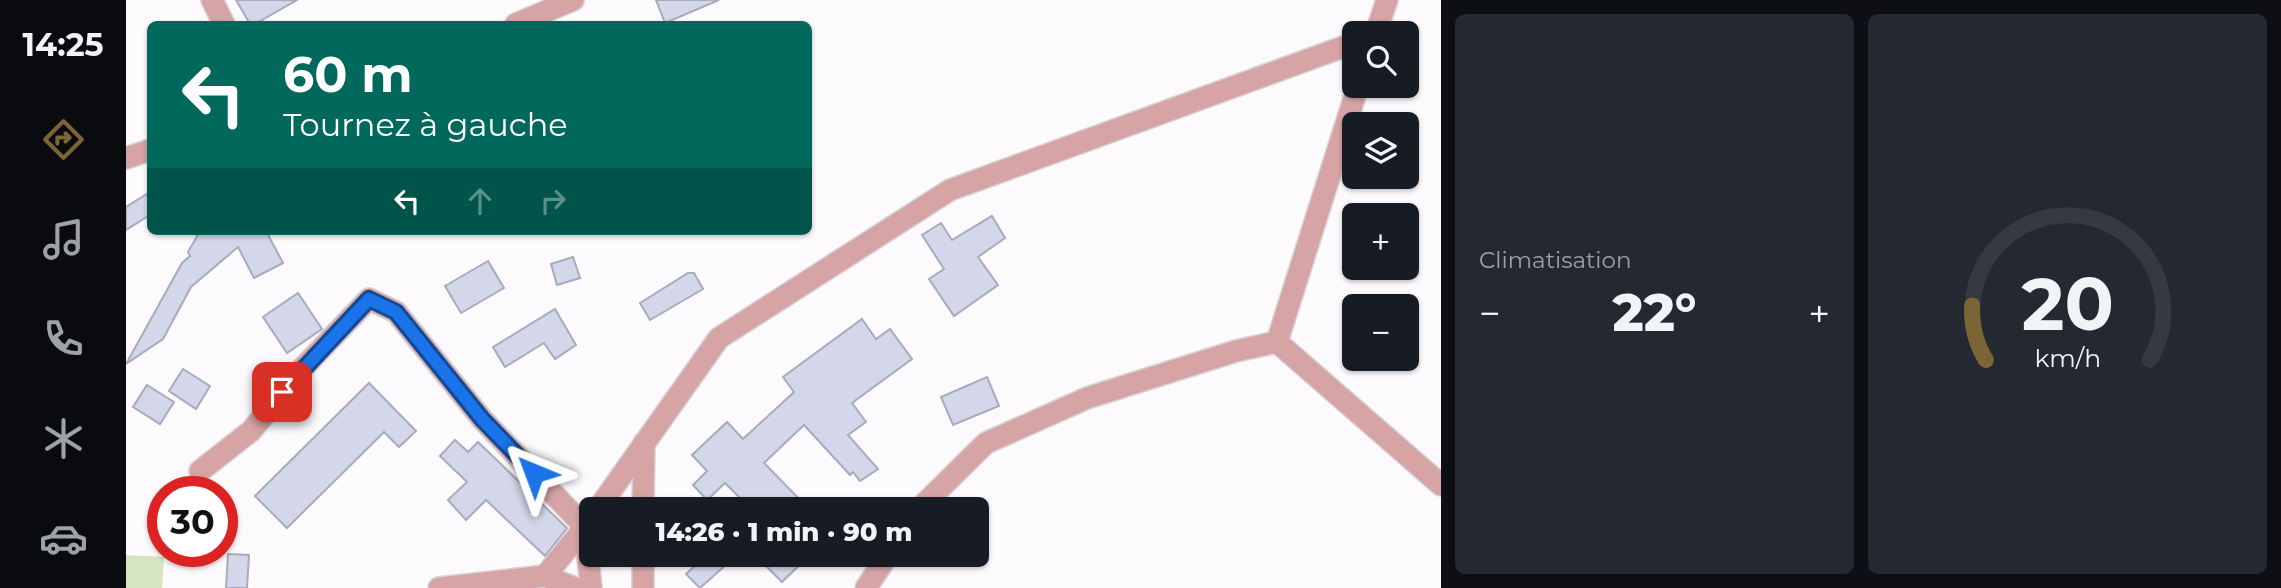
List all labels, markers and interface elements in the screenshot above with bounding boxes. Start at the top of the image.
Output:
map controls [1342,21,1419,371]
button: search [1342,21,1419,98]
text: 14:25 [22,25,104,64]
text: 60 m [283,45,413,104]
icon: left [168,49,259,140]
text: Tournez à gauche [283,105,568,144]
button: layers [1342,112,1419,189]
icon: directions [39,115,88,164]
icon: left [388,182,426,220]
icon: ahead [461,182,499,220]
icon: right [534,182,572,220]
button: + [1342,203,1419,280]
icon: music [39,215,88,264]
text: Climatisation [1479,246,1631,274]
text: 20 [2021,260,2114,348]
text: 22° [1613,281,1696,344]
text: − [1479,290,1501,337]
text: + [1808,290,1830,337]
button: − [1342,294,1419,371]
icon: phone [39,314,88,363]
text: km/h [2034,343,2101,373]
pin [252,362,312,422]
icon: arrive [263,373,301,411]
icon: climate [39,414,88,463]
position arrow [497,436,571,510]
speed limit sign: 30 [147,476,238,567]
icon: car [39,514,88,563]
text: 14:26 · 1 min · 90 m [656,516,912,548]

